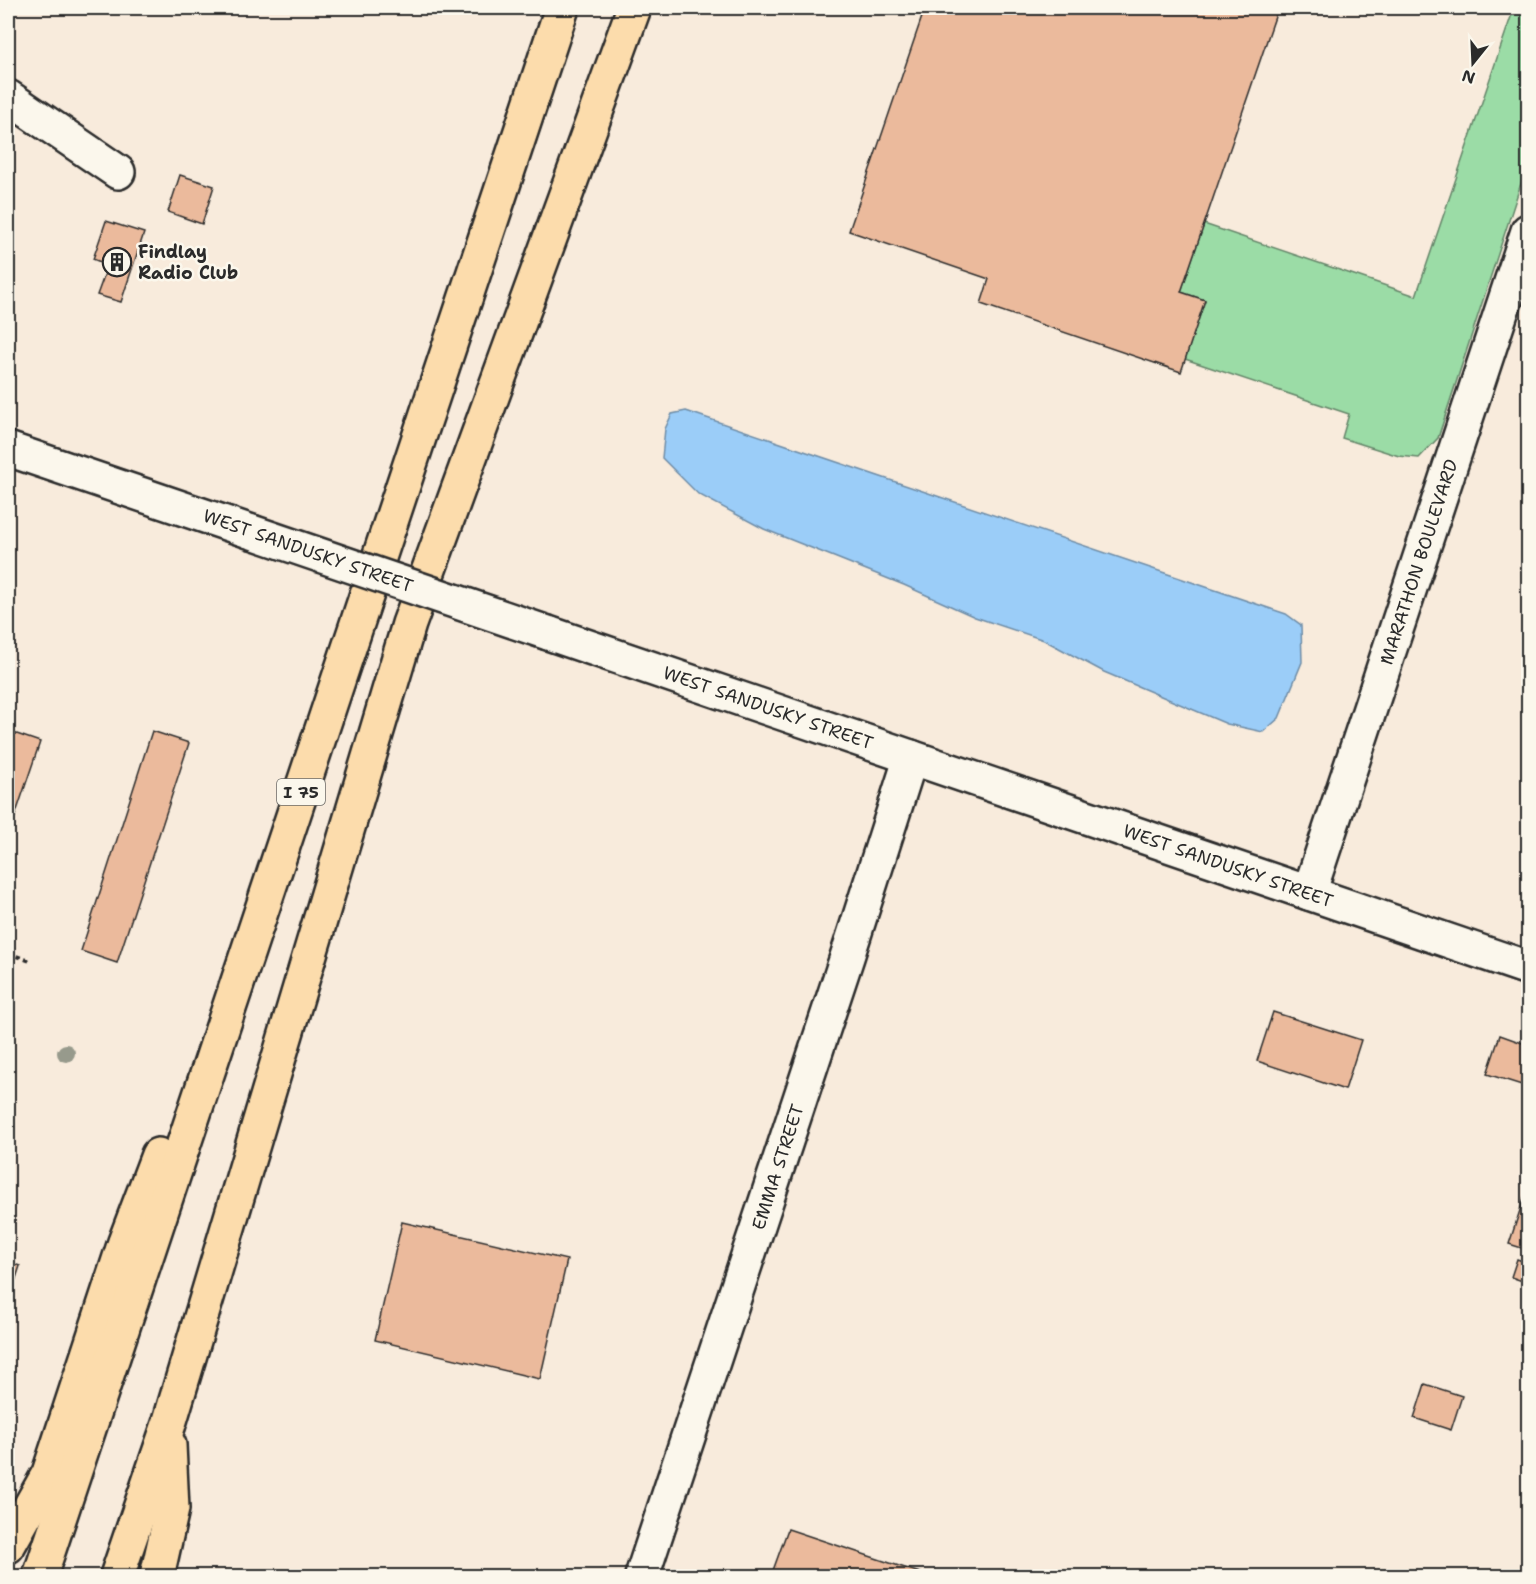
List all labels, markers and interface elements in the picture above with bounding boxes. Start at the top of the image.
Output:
north arrow [1443,33,1503,93]
text: N [1459,65,1478,89]
place label: Findlay Radio Club [138,240,238,285]
building icon: Findlay Radio Club [101,246,133,278]
street label: MARATHON BOULEVARD [1374,456,1464,668]
street label: WEST SANDUSKY STREET [200,504,416,598]
street label: WEST SANDUSKY STREET [660,661,876,755]
road number: I 75 [277,779,325,805]
street label: WEST SANDUSKY STREET [1120,819,1336,913]
street label: EMMA STREET [746,1101,810,1233]

